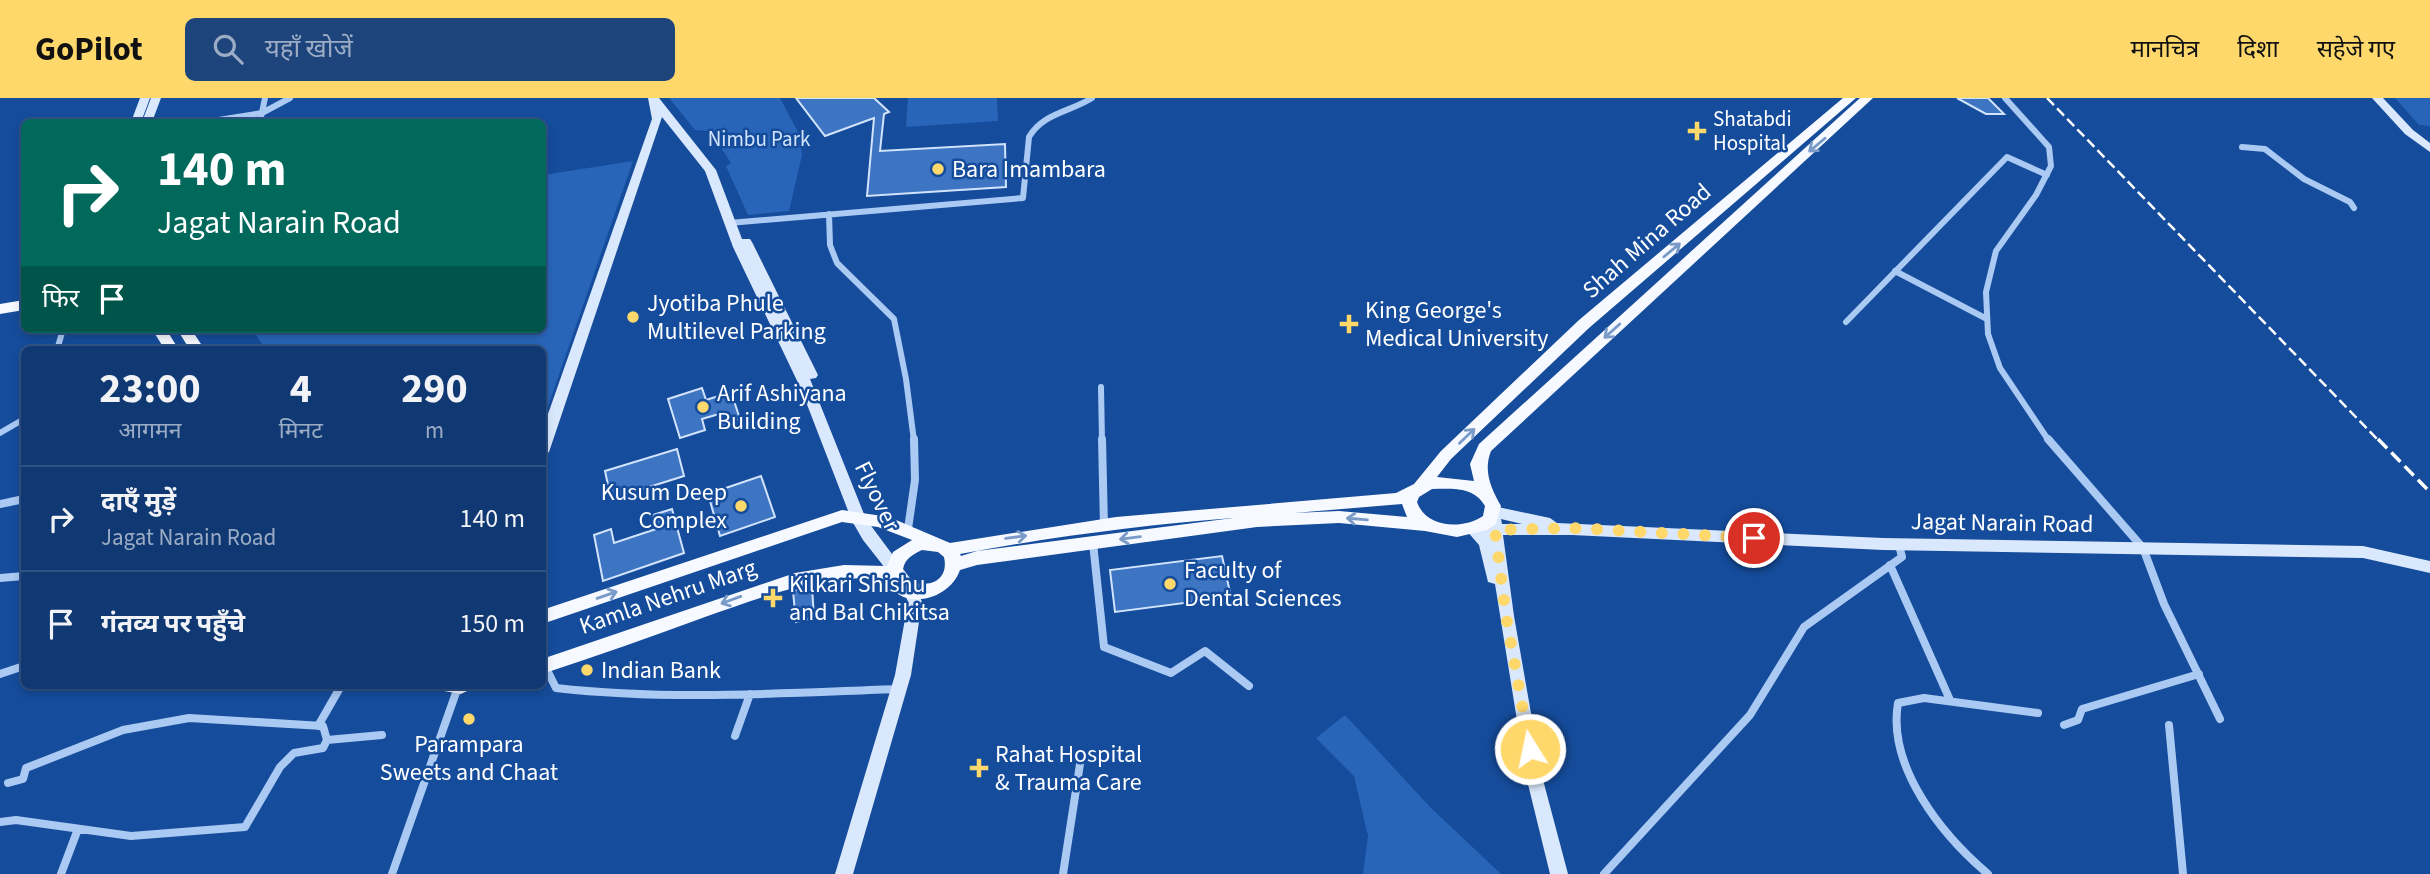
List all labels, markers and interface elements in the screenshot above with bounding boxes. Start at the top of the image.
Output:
search box [185,18,675,81]
text: GoPilot [35,26,143,73]
icon: search [209,30,247,68]
text: यहाँ खोजें [265,30,353,67]
text: मानचित्र [2131,32,2199,67]
text: दिशा [2237,32,2279,67]
text: सहेजे गए [2317,32,2395,67]
place label: Shatabdi Hospital [1713,104,1792,158]
marker: Shatabdi Hospital [1687,121,1707,141]
park label: Nimbu Park [708,124,811,154]
text: 140 m [157,135,286,205]
one-way arrow [1809,137,1827,153]
icon: right [42,147,133,238]
place label: Bara Imambara [952,152,1106,187]
marker: Bara Imambara [930,161,946,177]
street label: Shah Mina Road [1575,175,1719,307]
text: Jagat Narain Road [157,200,401,246]
one-way arrow [1662,242,1680,258]
text: फिर [42,280,79,317]
icon: arrive [93,280,131,318]
place label: Jyotiba Phule Multilevel Parking [647,286,826,349]
place label: King George's Medical University [1365,293,1548,356]
marker: Jyotiba Phule Multilevel Parking [625,309,641,325]
marker: King George's Medical University [1339,314,1359,334]
one-way arrow [1604,322,1621,339]
text: 23:00 [99,359,201,419]
text: 4 [290,359,312,419]
text: 290 [401,359,468,419]
place label: Arif Ashiyana Building [717,376,847,439]
marker: Arif Ashiyana Building [695,399,711,415]
text: आगमन [118,414,181,447]
text: मिनट [279,414,323,447]
text: m [425,414,444,447]
one-way arrow [1458,427,1475,444]
street label: Flyover [845,455,909,537]
place label: Kusum Deep Complex [601,475,727,538]
text: दाएँ मुड़ें [101,483,176,520]
marker: Kusum Deep Complex [733,498,749,514]
icon: right [42,500,80,538]
text: 140 m [459,500,525,537]
street label: Jagat Narain Road [1910,504,2094,542]
pin [1724,508,1784,568]
one-way arrow [1346,512,1369,525]
icon: arrive [1735,519,1773,557]
text: Jagat Narain Road [101,521,276,554]
one-way arrow [1004,530,1027,543]
one-way arrow [1120,531,1142,544]
street label: Kamla Nehru Marg [575,550,761,644]
place label: Faculty of Dental Sciences [1184,553,1342,616]
place label: Kilkari Shishu and Bal Chikitsa [789,567,950,630]
marker: Faculty of Dental Sciences [1162,576,1178,592]
one-way arrow [596,588,618,601]
marker: Kilkari Shishu and Bal Chikitsa [763,588,783,608]
one-way arrow [721,595,743,608]
icon: arrive [42,605,80,643]
text: गंतव्य पर पहुँचे [101,605,245,642]
text: 150 m [459,605,525,642]
place label: Indian Bank [601,653,721,688]
marker: Indian Bank [579,662,595,678]
marker: Parampara Sweets and Chaat [461,711,477,727]
position arrow [1493,712,1567,786]
place label: Parampara Sweets and Chaat [380,727,558,790]
place label: Rahat Hospital & Trauma Care [995,737,1142,800]
marker: Rahat Hospital & Trauma Care [969,758,989,778]

